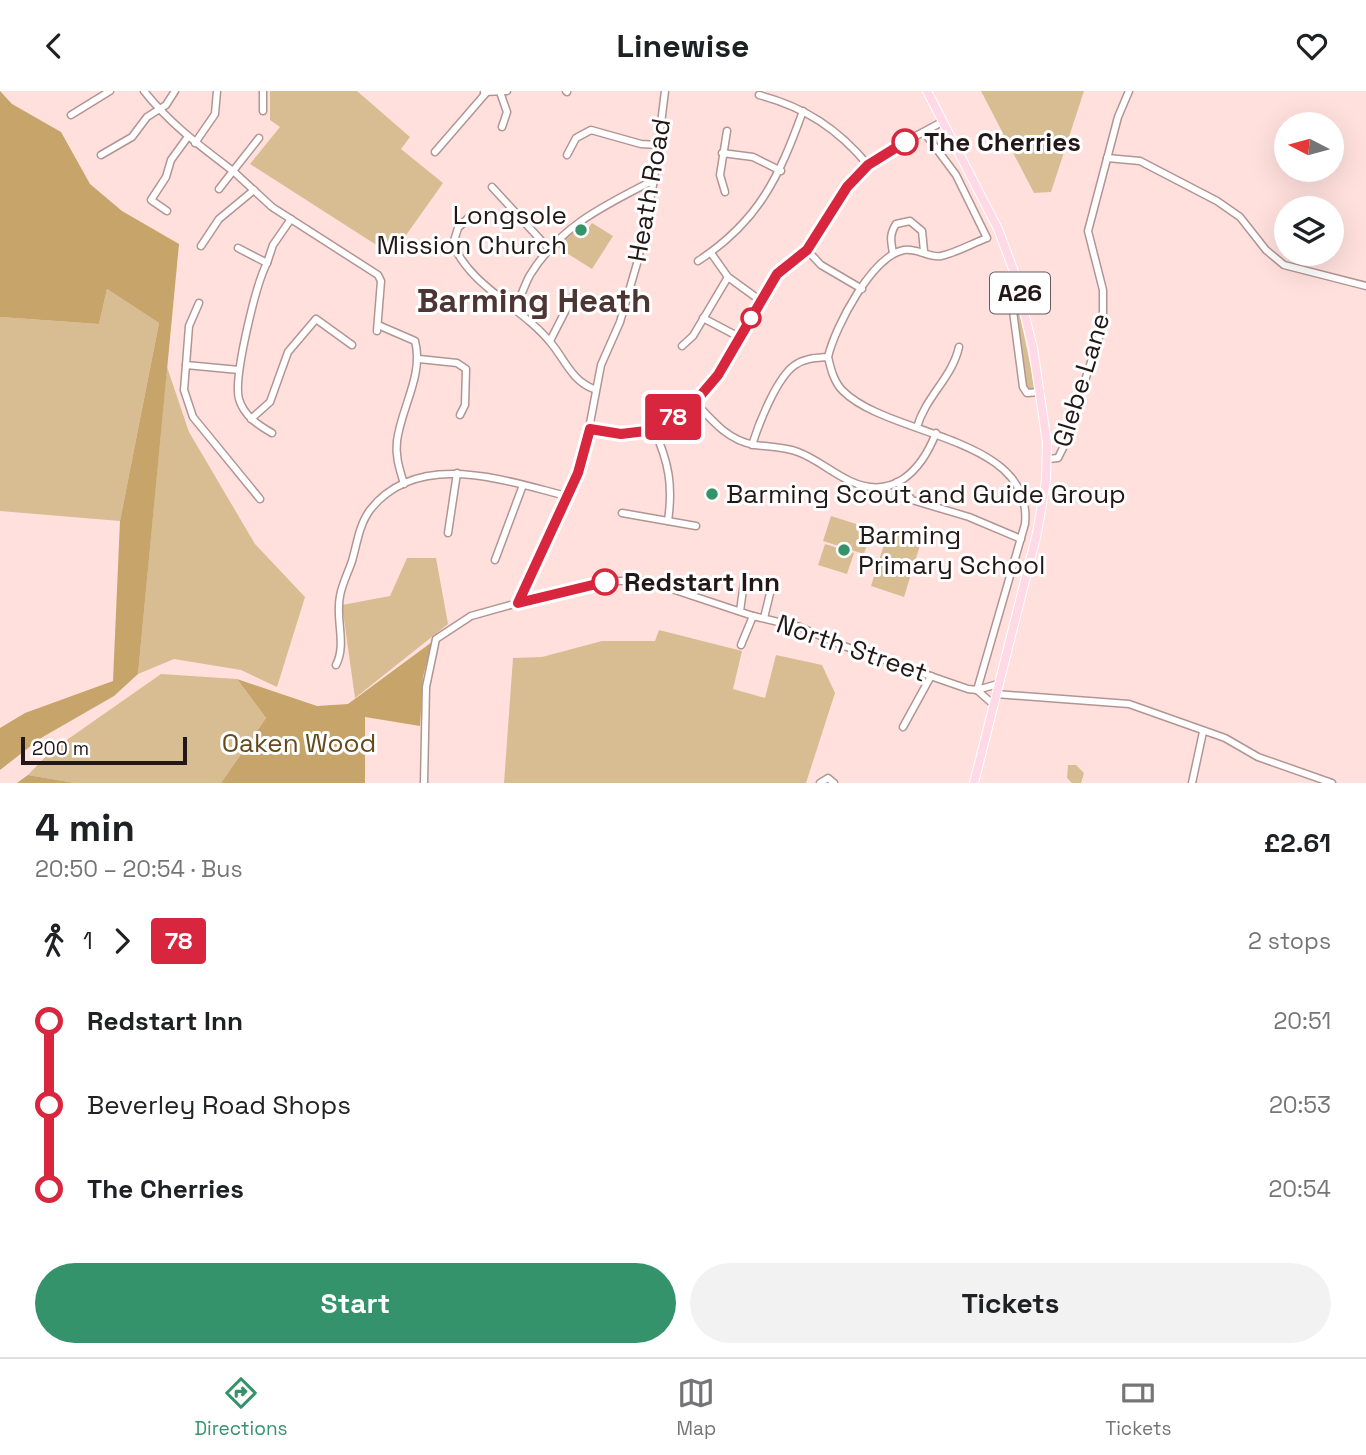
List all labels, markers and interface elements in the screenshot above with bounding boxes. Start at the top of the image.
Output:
text: Linewise [617,26,749,66]
icon: back [35,27,73,65]
icon: heart [1293,27,1331,65]
north arrow [1274,112,1344,182]
map controls [1274,112,1344,266]
street label: Heath Road [620,116,678,264]
place label: The Cherries [924,125,1081,159]
marker: The Cherries [892,129,918,155]
button: layers [1274,196,1344,266]
place label: Longsole Mission Church [377,198,567,262]
marker: Longsole Mission Church [573,222,589,238]
road number: A26 [990,273,1050,313]
district label: Barming Heath [417,280,651,322]
unlabelled marker [741,308,761,328]
street label: Glebe Lane [1045,309,1117,451]
line badge: 78 [642,394,704,440]
text: 78 [659,401,687,432]
place label: Barming Scout and Guide Group [726,477,1126,511]
marker: Barming Scout and Guide Group [704,486,720,502]
place label: Barming Primary School [858,518,1045,582]
marker: Barming Primary School [836,542,852,558]
place label: Redstart Inn [624,565,780,599]
marker: Redstart Inn [592,569,618,595]
street label: North Street [772,606,932,690]
park label: Oaken Wood [222,726,376,760]
scale bar [21,734,187,766]
text: 200 m [32,736,89,761]
text: 4 min [35,804,135,852]
text: £2.61 [1264,826,1331,860]
text: 20:50 – 20:54 · Bus [35,854,243,884]
icon: walk [35,922,73,960]
icon: forward [103,922,141,960]
text: 78 [165,925,192,956]
text: 1 [83,926,93,956]
text: 2 stops [1248,926,1331,956]
text: Redstart Inn [87,1004,243,1038]
text: 20:51 [1274,1006,1331,1036]
text: Beverley Road Shops [87,1088,351,1122]
text: 20:53 [1269,1090,1331,1120]
text: The Cherries [87,1172,244,1206]
text: 20:54 [1268,1174,1331,1204]
button: Start [35,1263,676,1343]
button: Tickets [690,1263,1331,1343]
tab: Directions [194,1374,288,1441]
tab: Map [677,1374,716,1441]
tab: Tickets [1105,1374,1172,1441]

